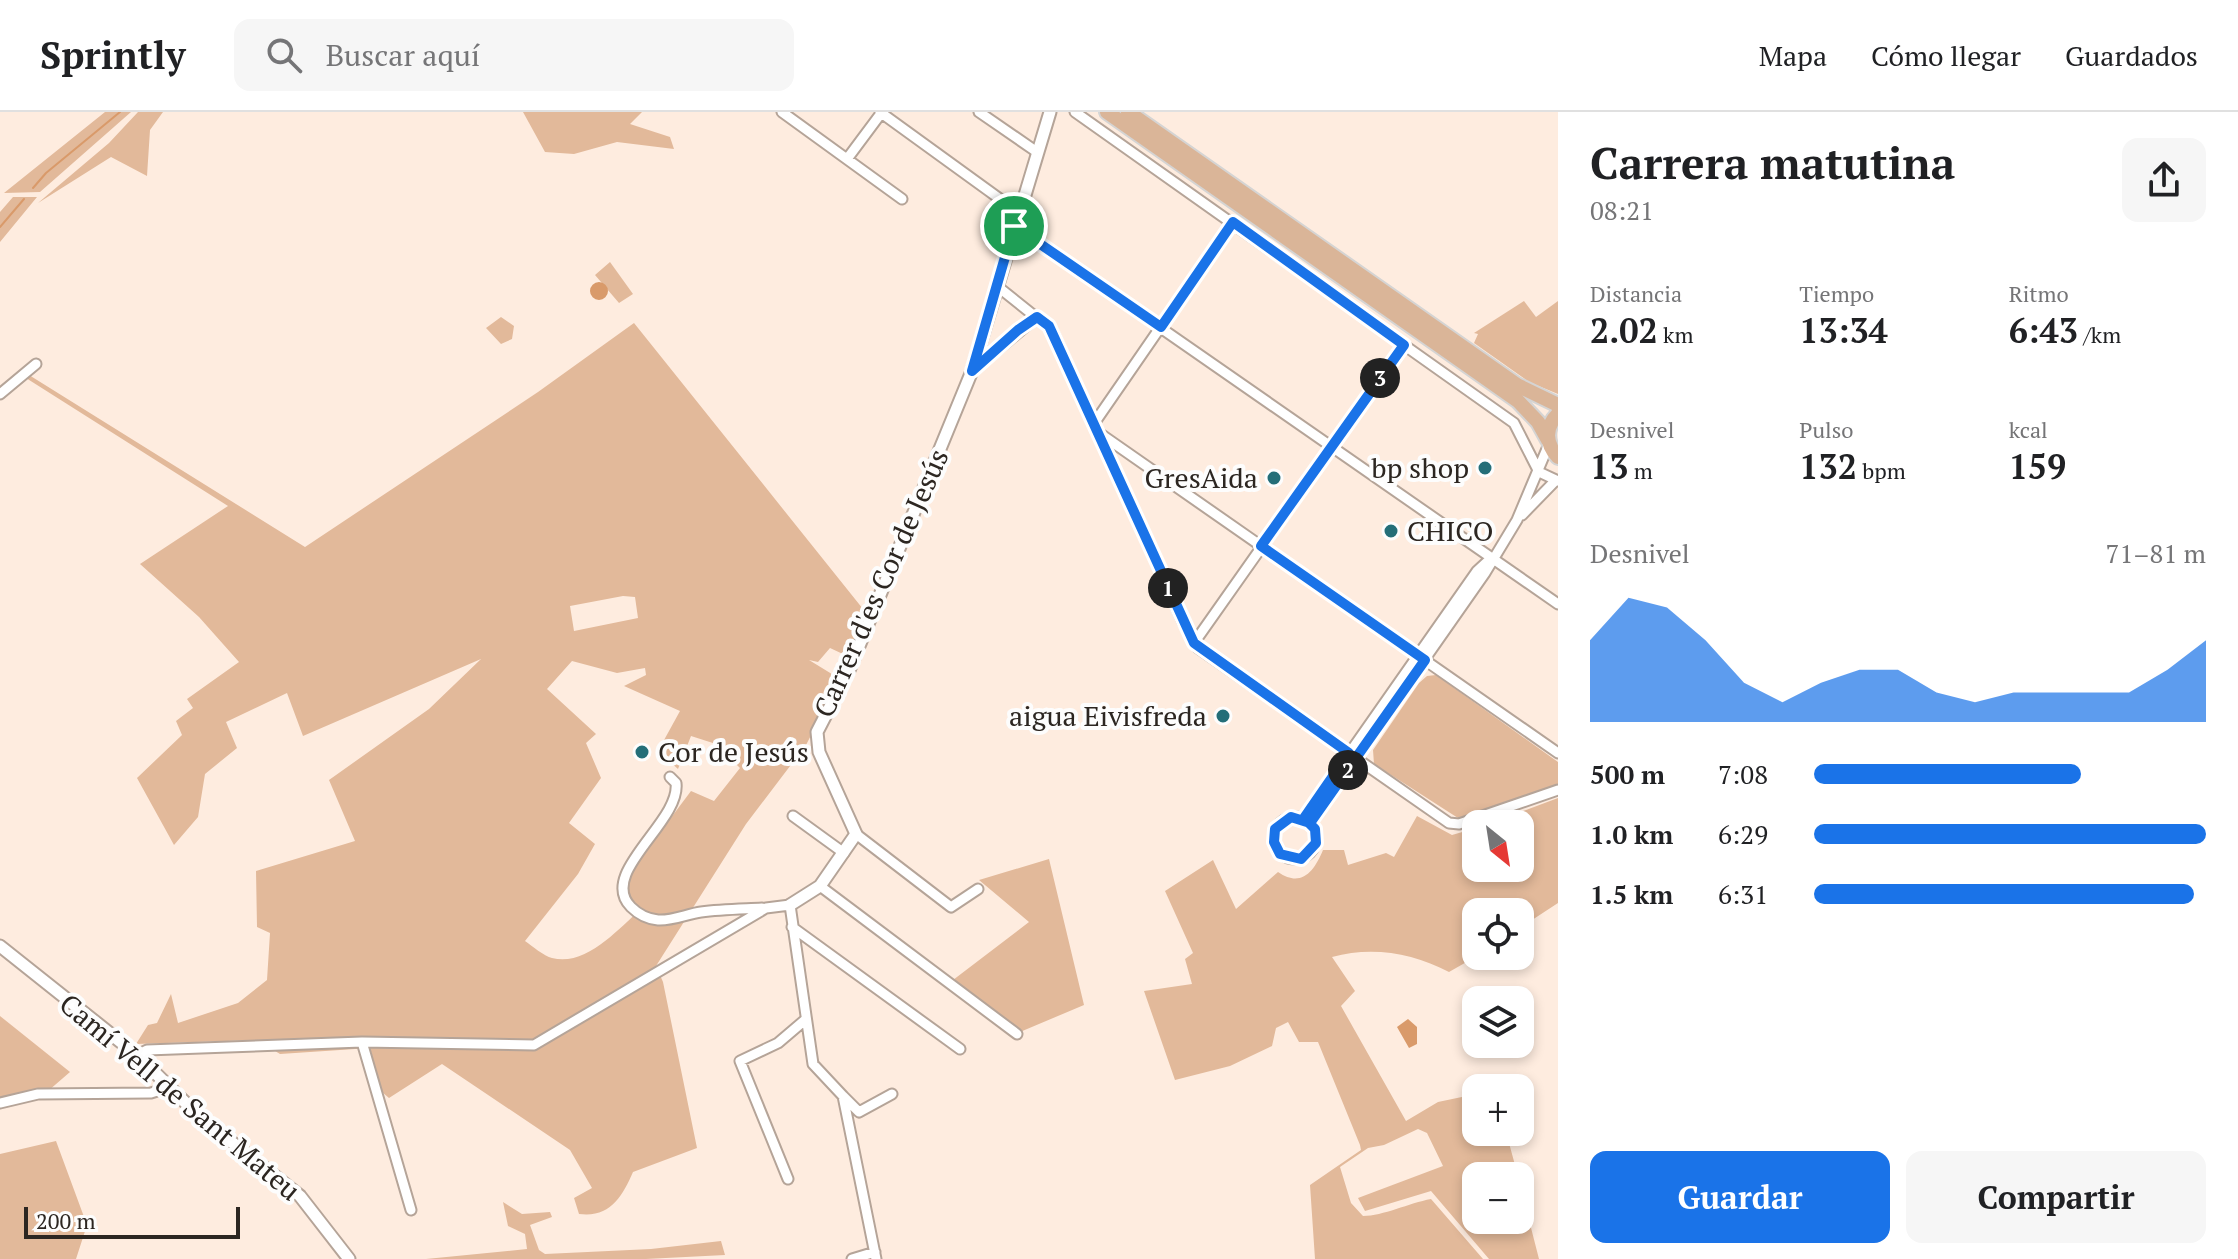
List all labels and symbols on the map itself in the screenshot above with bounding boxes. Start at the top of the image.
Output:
pin [980,192,1048,260]
pin: 3 [1360,358,1400,398]
street label: Carrer d'es Cor de Jesús [805,443,956,723]
place label: bp shop [1371,449,1469,486]
place label: GresAida [1145,459,1258,496]
marker: bp shop [1476,459,1494,477]
marker: GresAida [1265,469,1283,487]
place label: CHICO [1407,512,1493,549]
marker: CHICO [1382,522,1400,540]
pin: 1 [1148,568,1188,608]
place label: aigua Eivisfreda [1009,697,1207,734]
marker: aigua Eivisfreda [1214,707,1232,725]
place label: Cor de Jesús [658,733,809,770]
marker: Cor de Jesús [633,743,651,761]
pin: 2 [1328,750,1368,790]
north arrow [1462,810,1534,882]
street label: Camí Vell de Sant Mateu [52,985,308,1208]
scale bar [24,1203,240,1239]

